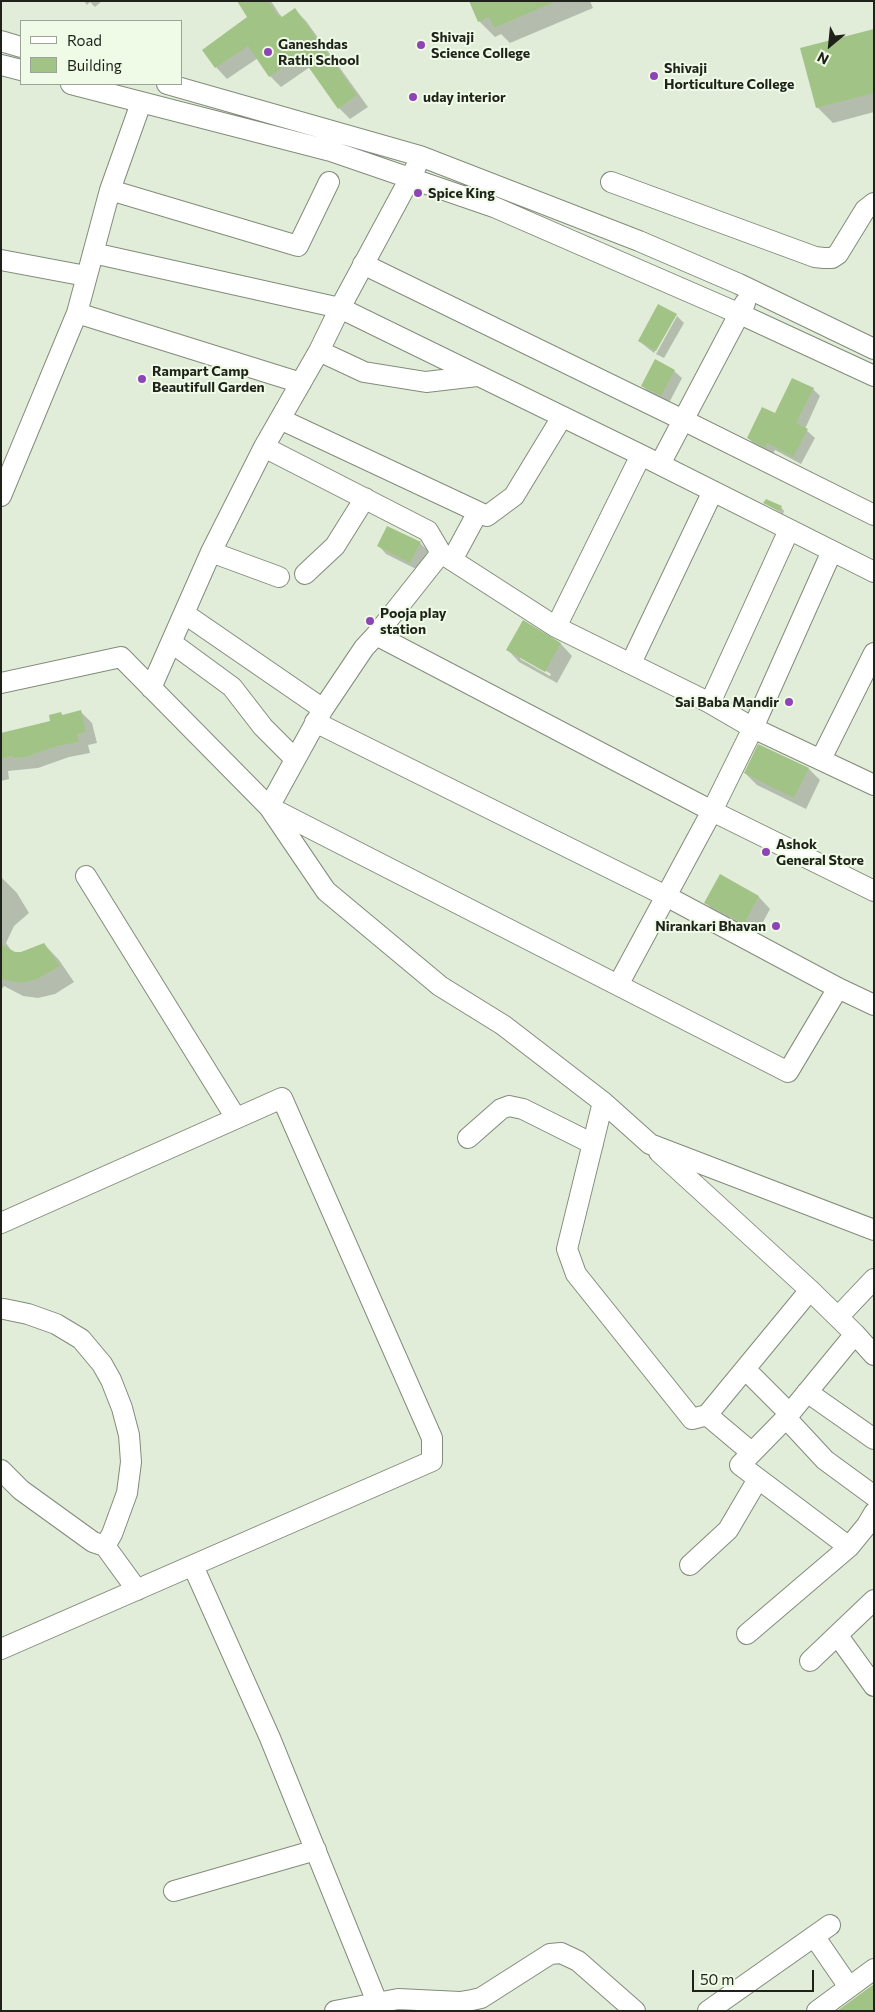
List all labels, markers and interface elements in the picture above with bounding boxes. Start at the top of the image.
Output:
legend [20,20,182,85]
north arrow [805,20,855,70]
place label: Shivaji Science College [431,29,530,62]
text: Road [67,31,102,49]
place label: Ganeshdas Rathi School [278,36,359,68]
marker: Shivaji Science College [415,39,427,51]
marker: Ganeshdas Rathi School [262,46,274,58]
text: N [814,49,831,69]
text: Building [67,56,122,74]
place label: Shivaji Horticulture College [664,60,794,92]
marker: Shivaji Horticulture College [648,70,660,82]
place label: uday interior [423,89,506,105]
marker: uday interior [407,91,419,103]
place label: Spice King [428,185,495,201]
marker: Spice King [412,187,424,199]
place label: Rampart Camp Beautifull Garden [152,363,265,396]
marker: Rampart Camp Beautifull Garden [136,373,148,385]
place label: Pooja play station [380,605,447,638]
marker: Pooja play station [364,615,376,627]
place label: Sai Baba Mandir [675,694,779,710]
marker: Sai Baba Mandir [783,696,795,708]
place label: Ashok General Store [776,836,864,869]
marker: Ashok General Store [760,846,772,858]
place label: Nirankari Bhavan [655,918,766,934]
marker: Nirankari Bhavan [770,920,782,932]
scale bar [695,1960,818,1992]
text: 50 m [700,1970,734,1988]

